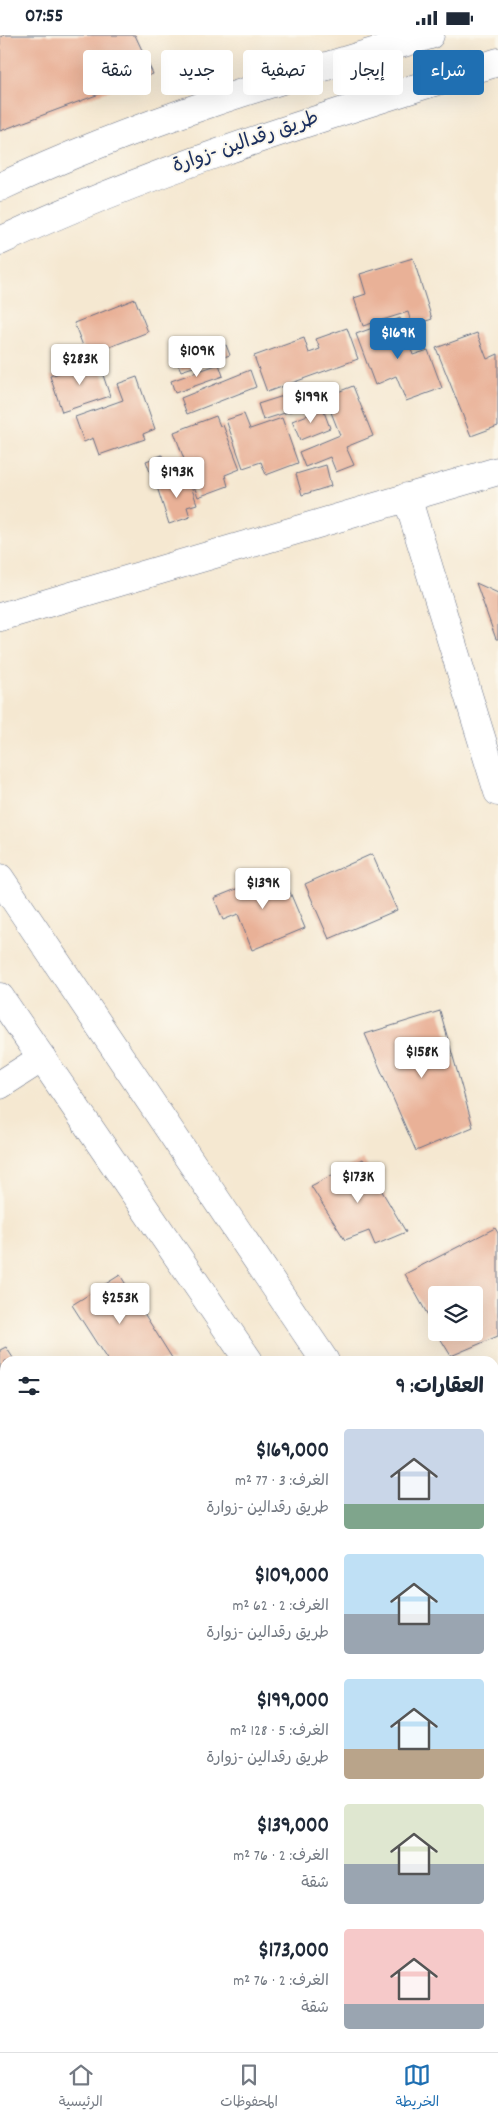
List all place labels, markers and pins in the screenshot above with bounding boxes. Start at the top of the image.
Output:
pin: $169K [363,317,433,360]
pin: $109K [162,335,232,378]
pin: $283K [45,343,115,386]
pin: $199K [276,381,346,424]
pin: $193K [142,457,212,499]
pin: $139K [228,867,298,910]
pin: $158K [387,1037,457,1079]
pin: $173K [323,1161,393,1204]
pin: $253K [85,1283,155,1325]

